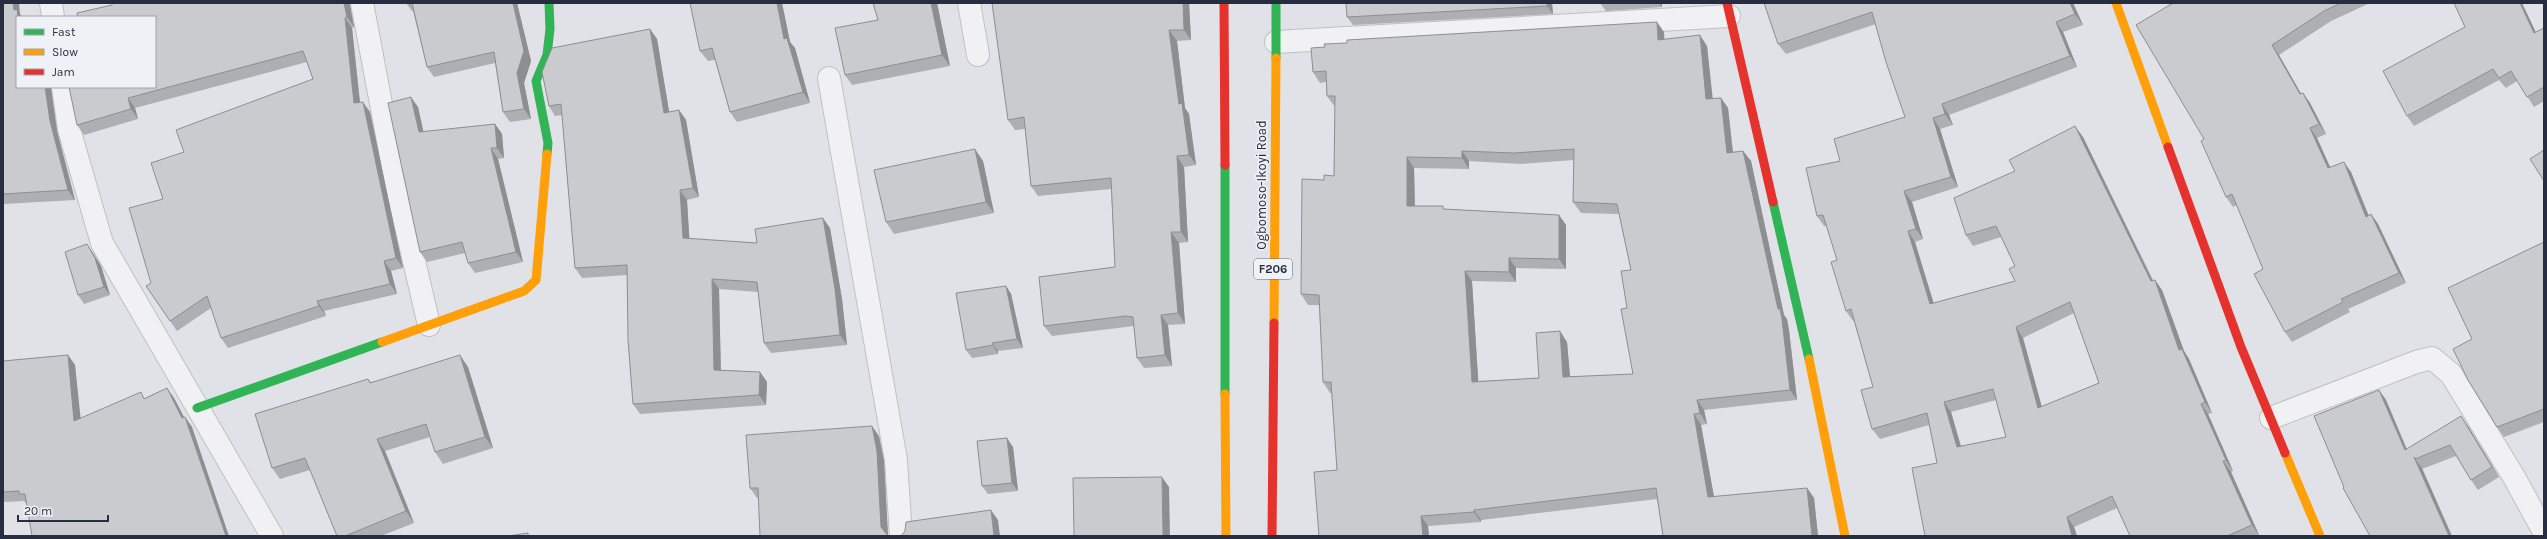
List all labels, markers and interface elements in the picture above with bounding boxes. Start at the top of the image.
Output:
legend [16,16,156,88]
text: Fast [52,25,76,39]
text: Slow [52,45,78,59]
text: Jam [52,65,75,79]
street label: Ogbomoso-Ikoyi Road [1254,120,1269,250]
road number: F206 [1254,259,1292,279]
scale bar [18,497,108,523]
text: 20 m [24,504,52,518]

